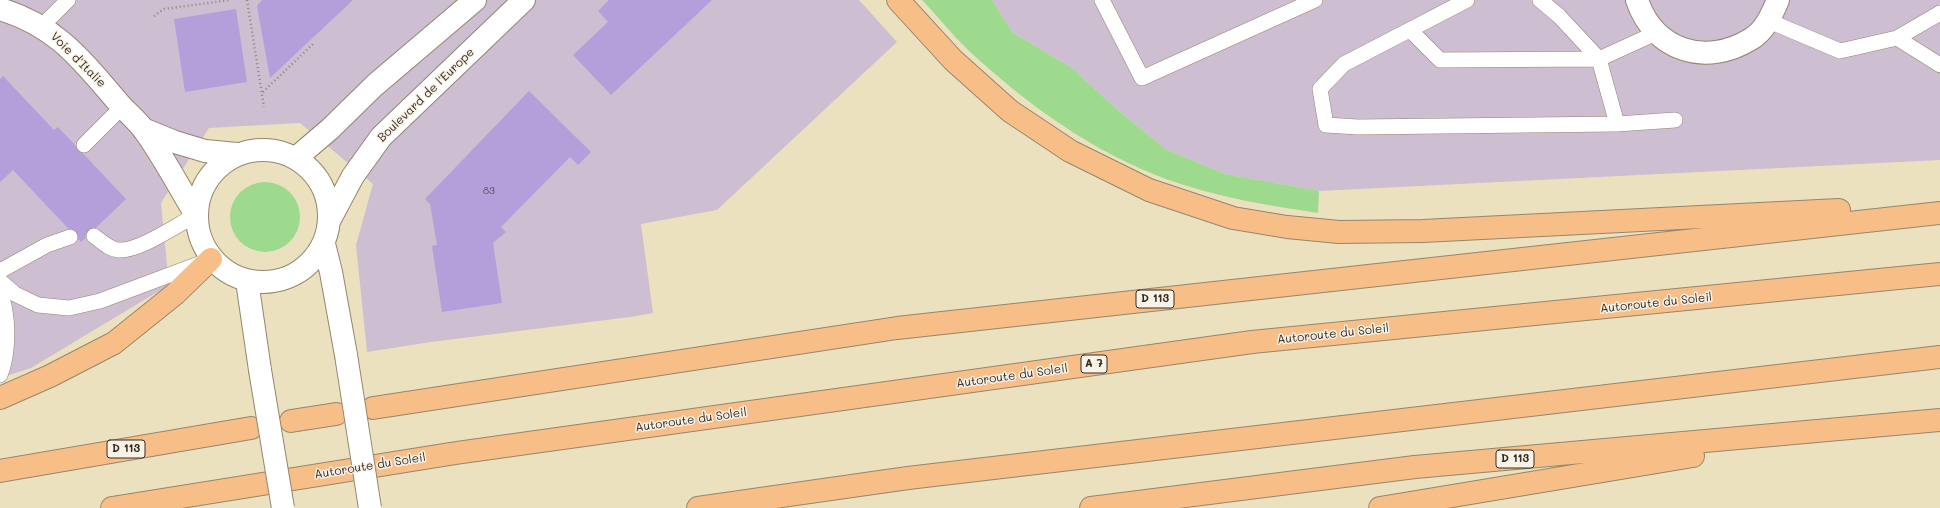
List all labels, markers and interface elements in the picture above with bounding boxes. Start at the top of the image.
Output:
street label: Voie d'Italie [47,29,109,91]
street label: Boulevard de l'Europe [375,45,477,145]
house number: 83 [483,185,495,197]
road number: D 113 [1136,290,1174,308]
street label: Autoroute du Soleil [1599,290,1713,316]
street label: Autoroute du Soleil [1276,321,1390,347]
road number: A 7 [1081,355,1107,373]
street label: Autoroute du Soleil [955,361,1069,391]
street label: Autoroute du Soleil [634,405,748,435]
road number: D 113 [107,440,145,458]
street label: Autoroute du Soleil [313,450,427,482]
road number: D 113 [1496,450,1534,468]

